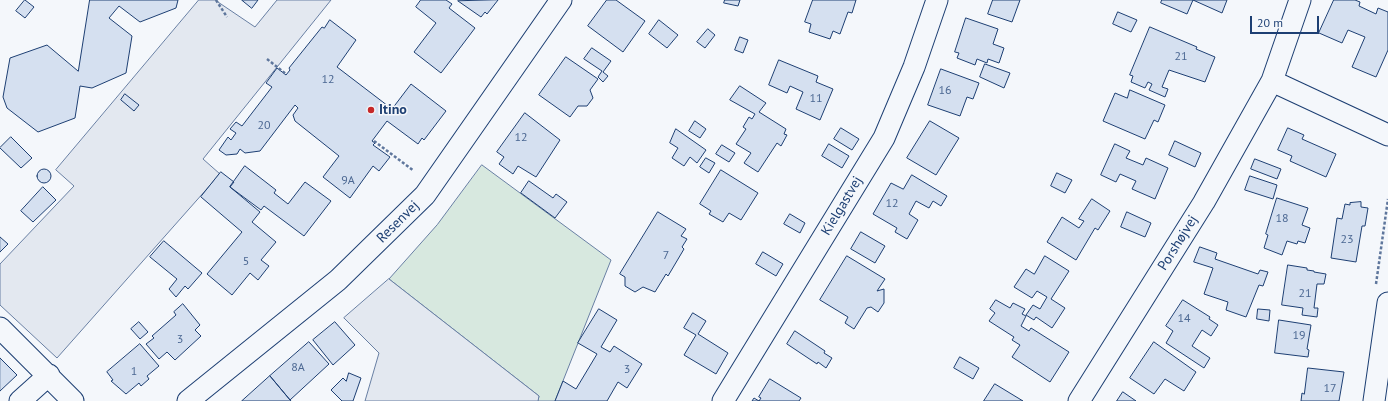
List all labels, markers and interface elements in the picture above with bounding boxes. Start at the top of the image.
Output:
scale bar [1252,8,1321,34]
text: 20 m [1257,15,1283,30]
house number: 21 [1174,50,1188,64]
house number: 12 [321,73,335,87]
house number: 16 [938,84,952,98]
house number: 11 [809,92,823,106]
place label: Itino [379,102,407,118]
marker: Itino [366,105,376,115]
house number: 20 [257,119,271,133]
house number: 12 [514,131,528,145]
street label: Kielgastvej [818,173,866,239]
house number: 9A [341,174,355,188]
street label: Resenvej [373,197,423,247]
house number: 12 [885,197,899,211]
street label: Porshøjvej [1154,212,1202,274]
house number: 18 [1275,212,1289,226]
house number: 23 [1340,233,1354,247]
house number: 7 [663,249,669,263]
house number: 5 [243,255,249,269]
house number: 21 [1298,287,1312,301]
house number: 14 [1177,312,1191,326]
house number: 19 [1292,329,1306,343]
house number: 3 [177,333,183,347]
house number: 8A [291,361,305,375]
house number: 3 [624,363,630,377]
house number: 1 [131,365,137,379]
house number: 17 [1323,382,1337,396]

